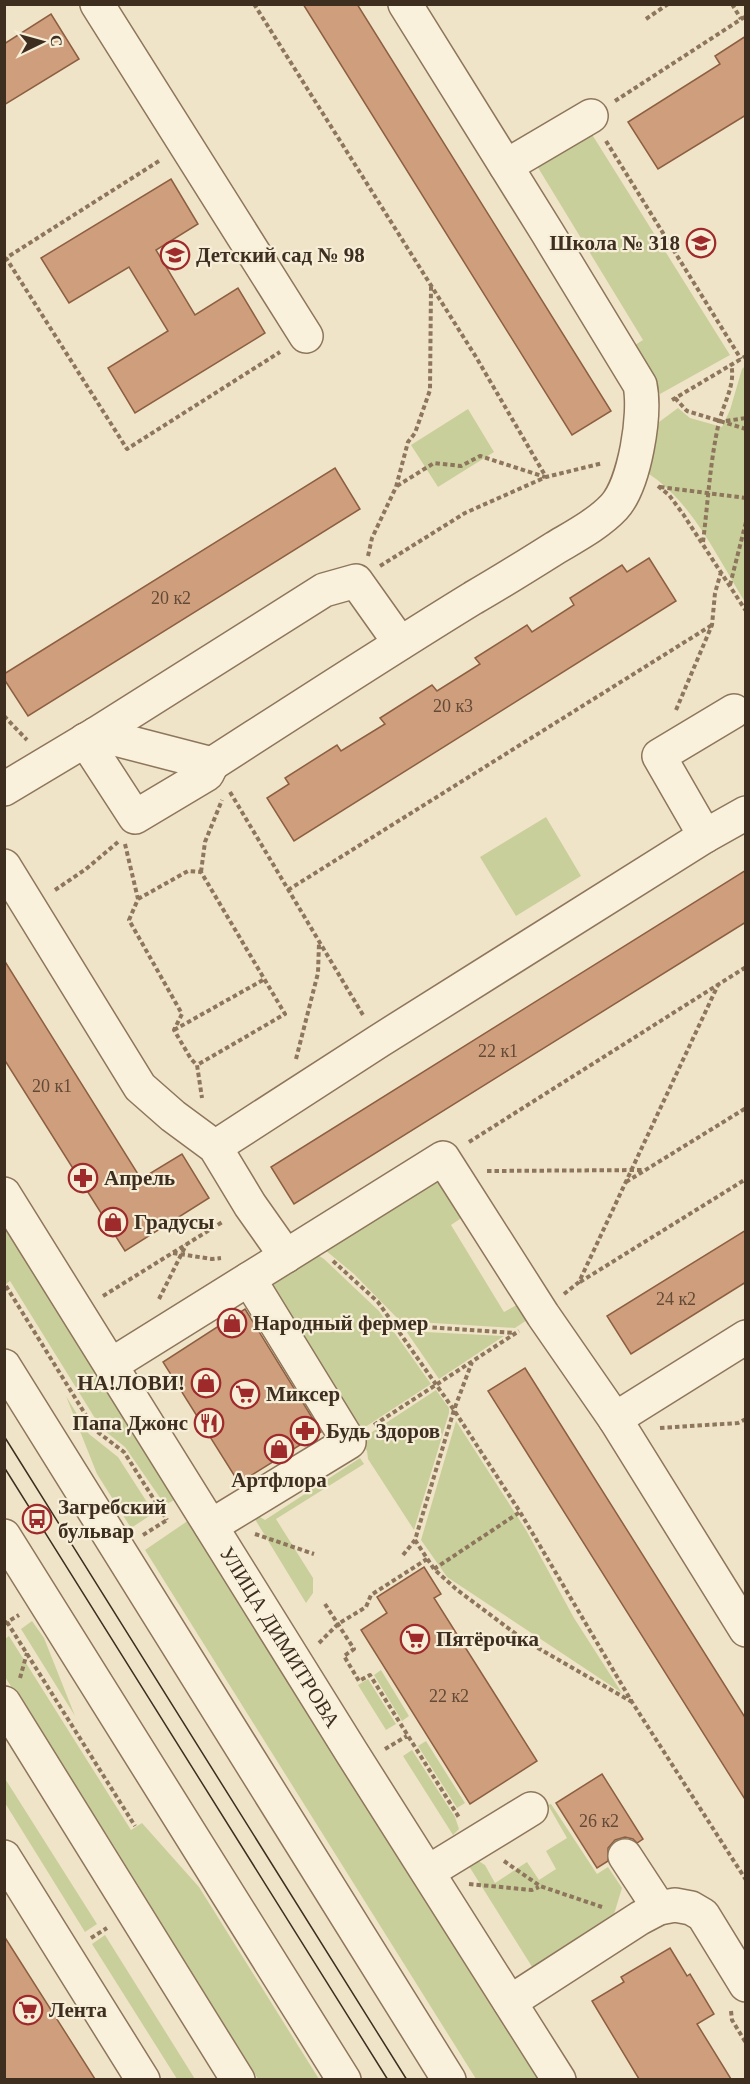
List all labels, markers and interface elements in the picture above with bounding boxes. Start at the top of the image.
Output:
north arrow [12,12,72,72]
text: С [47,34,65,47]
school or university icon: Школа № 318 [685,227,717,259]
place label: Школа № 318 [550,231,680,255]
school or university icon: Детский сад № 98 [159,239,191,271]
place label: Детский сад № 98 [196,243,365,267]
house number: 20 к2 [151,588,191,608]
house number: 20 к3 [433,696,473,716]
house number: 22 к1 [478,1041,518,1061]
house number: 20 к1 [32,1076,72,1096]
pharmacy icon: Апрель [67,1162,99,1194]
place label: Апрель [104,1166,175,1190]
shop icon: Градусы [97,1206,129,1238]
place label: Градусы [134,1210,214,1234]
house number: 24 к2 [656,1289,696,1309]
shop icon: Народный фермер [216,1307,248,1339]
place label: Народный фермер [253,1311,428,1335]
shop icon: НА!ЛОВИ! [190,1367,222,1399]
place label: НА!ЛОВИ! [77,1371,185,1395]
supermarket icon: Миксер [229,1378,261,1410]
place label: Миксер [266,1382,340,1406]
restaurant icon: Папа Джонс [193,1407,225,1439]
place label: Папа Джонс [73,1411,188,1435]
pharmacy icon: Будь Здоров [289,1415,321,1447]
place label: Будь Здоров [326,1419,440,1443]
shop icon: Артфлора [263,1433,295,1465]
place label: Артфлора [231,1468,327,1492]
place label: Загребский бульвар [58,1495,166,1543]
bus stop icon: Загребский бульвар [21,1503,53,1535]
street label: УЛИЦА ДИМИТРОВА [215,1542,346,1733]
supermarket icon: Пятёрочка [399,1623,431,1655]
place label: Пятёрочка [436,1627,540,1651]
house number: 22 к2 [429,1686,469,1706]
house number: 26 к2 [579,1811,619,1831]
supermarket icon: Лента [12,1994,44,2026]
place label: Лента [49,1998,107,2022]

